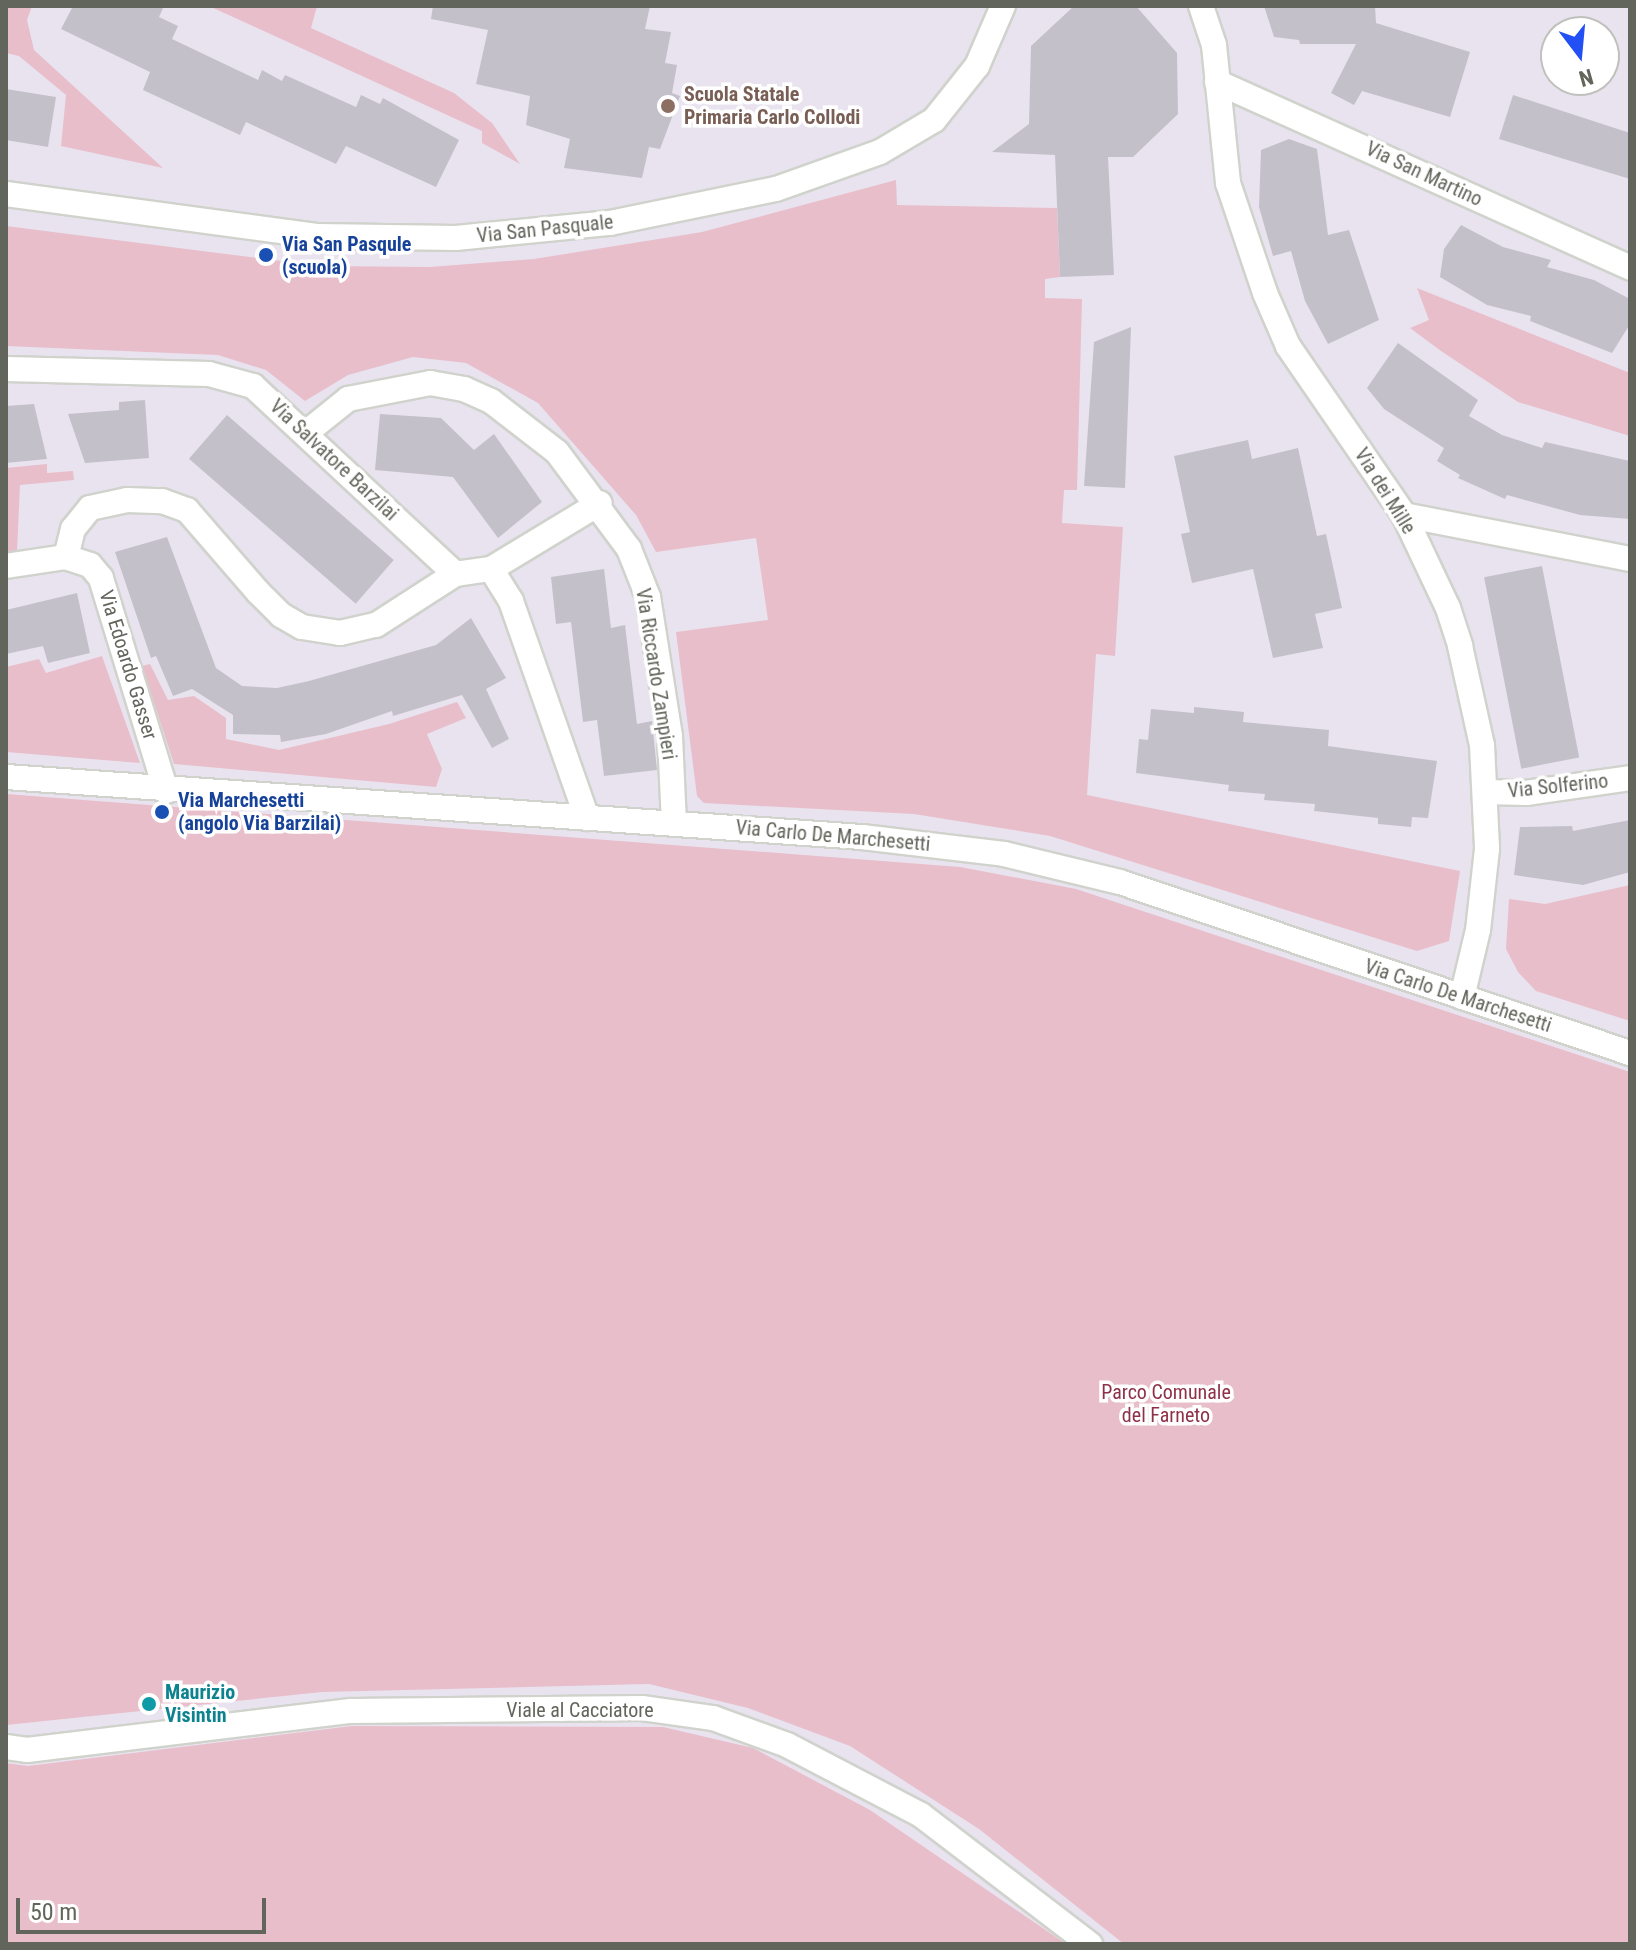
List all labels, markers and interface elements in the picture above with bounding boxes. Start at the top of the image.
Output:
north arrow [1540,16,1620,96]
text: N [1576,64,1596,92]
place label: Scuola Statale Primaria Carlo Collodi [684,82,860,129]
marker: Scuola Statale Primaria Carlo Collodi [659,97,677,115]
street label: Via San Martino [1362,137,1486,211]
street label: Via San Pasquale [476,210,614,248]
place label: Via San Pasqule (scuola) [282,232,411,279]
marker: Via San Pasqule (scuola) [257,246,275,264]
street label: Via Salvatore Barzilai [265,394,403,526]
street label: Via dei Mille [1349,444,1421,538]
street label: Via Edoardo Gasser [94,587,162,743]
street label: Via Riccardo Zampieri [631,587,681,761]
street label: Via Solferino [1507,769,1609,803]
place label: Via Marchesetti (angolo Via Barzilai) [178,788,341,835]
marker: Via Marchesetti (angolo Via Barzilai) [153,803,171,821]
street label: Via Carlo De Marchesetti [735,816,931,856]
street label: Via Carlo De Marchesetti [1361,954,1555,1038]
park label: Parco Comunale del Farneto [1101,1380,1231,1427]
place label: Maurizio Visintin [165,1680,235,1727]
marker: Maurizio Visintin [140,1695,158,1713]
street label: Viale al Cacciatore [506,1698,654,1722]
scale bar [20,1882,270,1932]
text: 50 m [30,1898,77,1926]

